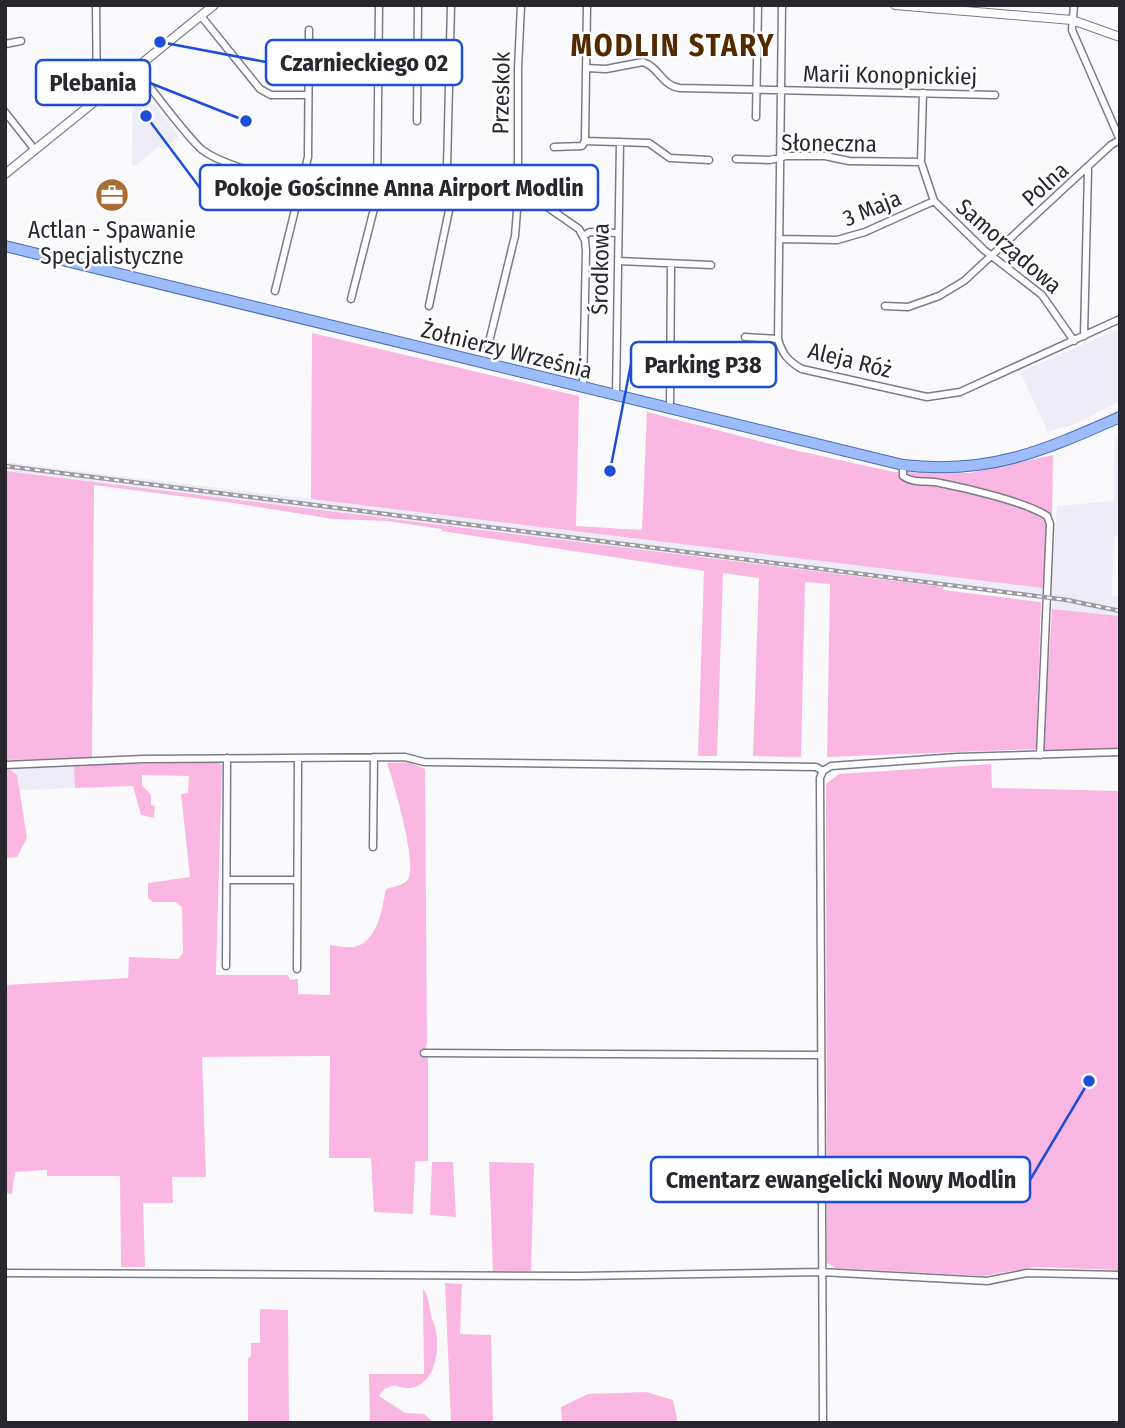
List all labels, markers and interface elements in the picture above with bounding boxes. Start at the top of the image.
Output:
district label: MODLIN STARY [571,28,775,64]
callout: Czarnieckiego 02 [266,40,462,85]
text: Czarnieckiego 02 [280,49,448,77]
street label: Przeskok [486,51,516,135]
street label: Marii Konopnickiej [803,59,977,91]
callout: Plebania [36,60,150,105]
text: Plebania [50,69,137,97]
street label: Słoneczna [781,128,877,158]
street label: Polna [1016,156,1074,212]
callout: Pokoje Gościnne Anna Airport Modlin [200,165,598,210]
text: Pokoje Gościnne Anna Airport Modlin [214,174,584,202]
office icon: Actlan - Spawanie Specjalistyczne [93,176,131,214]
street label: 3 Maja [839,184,905,232]
street label: Samorządowa [950,193,1068,299]
place label: Actlan - Spawanie Specjalistyczne [28,216,196,270]
street label: Środkowa [585,223,615,315]
street label: Żołnierzy Września [419,315,595,385]
street label: Aleja Róż [805,336,895,384]
callout: Parking P38 [631,342,776,387]
text: Parking P38 [644,351,762,379]
callout: Cmentarz ewangelicki Nowy Modlin [651,1157,1030,1202]
text: Cmentarz ewangelicki Nowy Modlin [666,1166,1016,1194]

